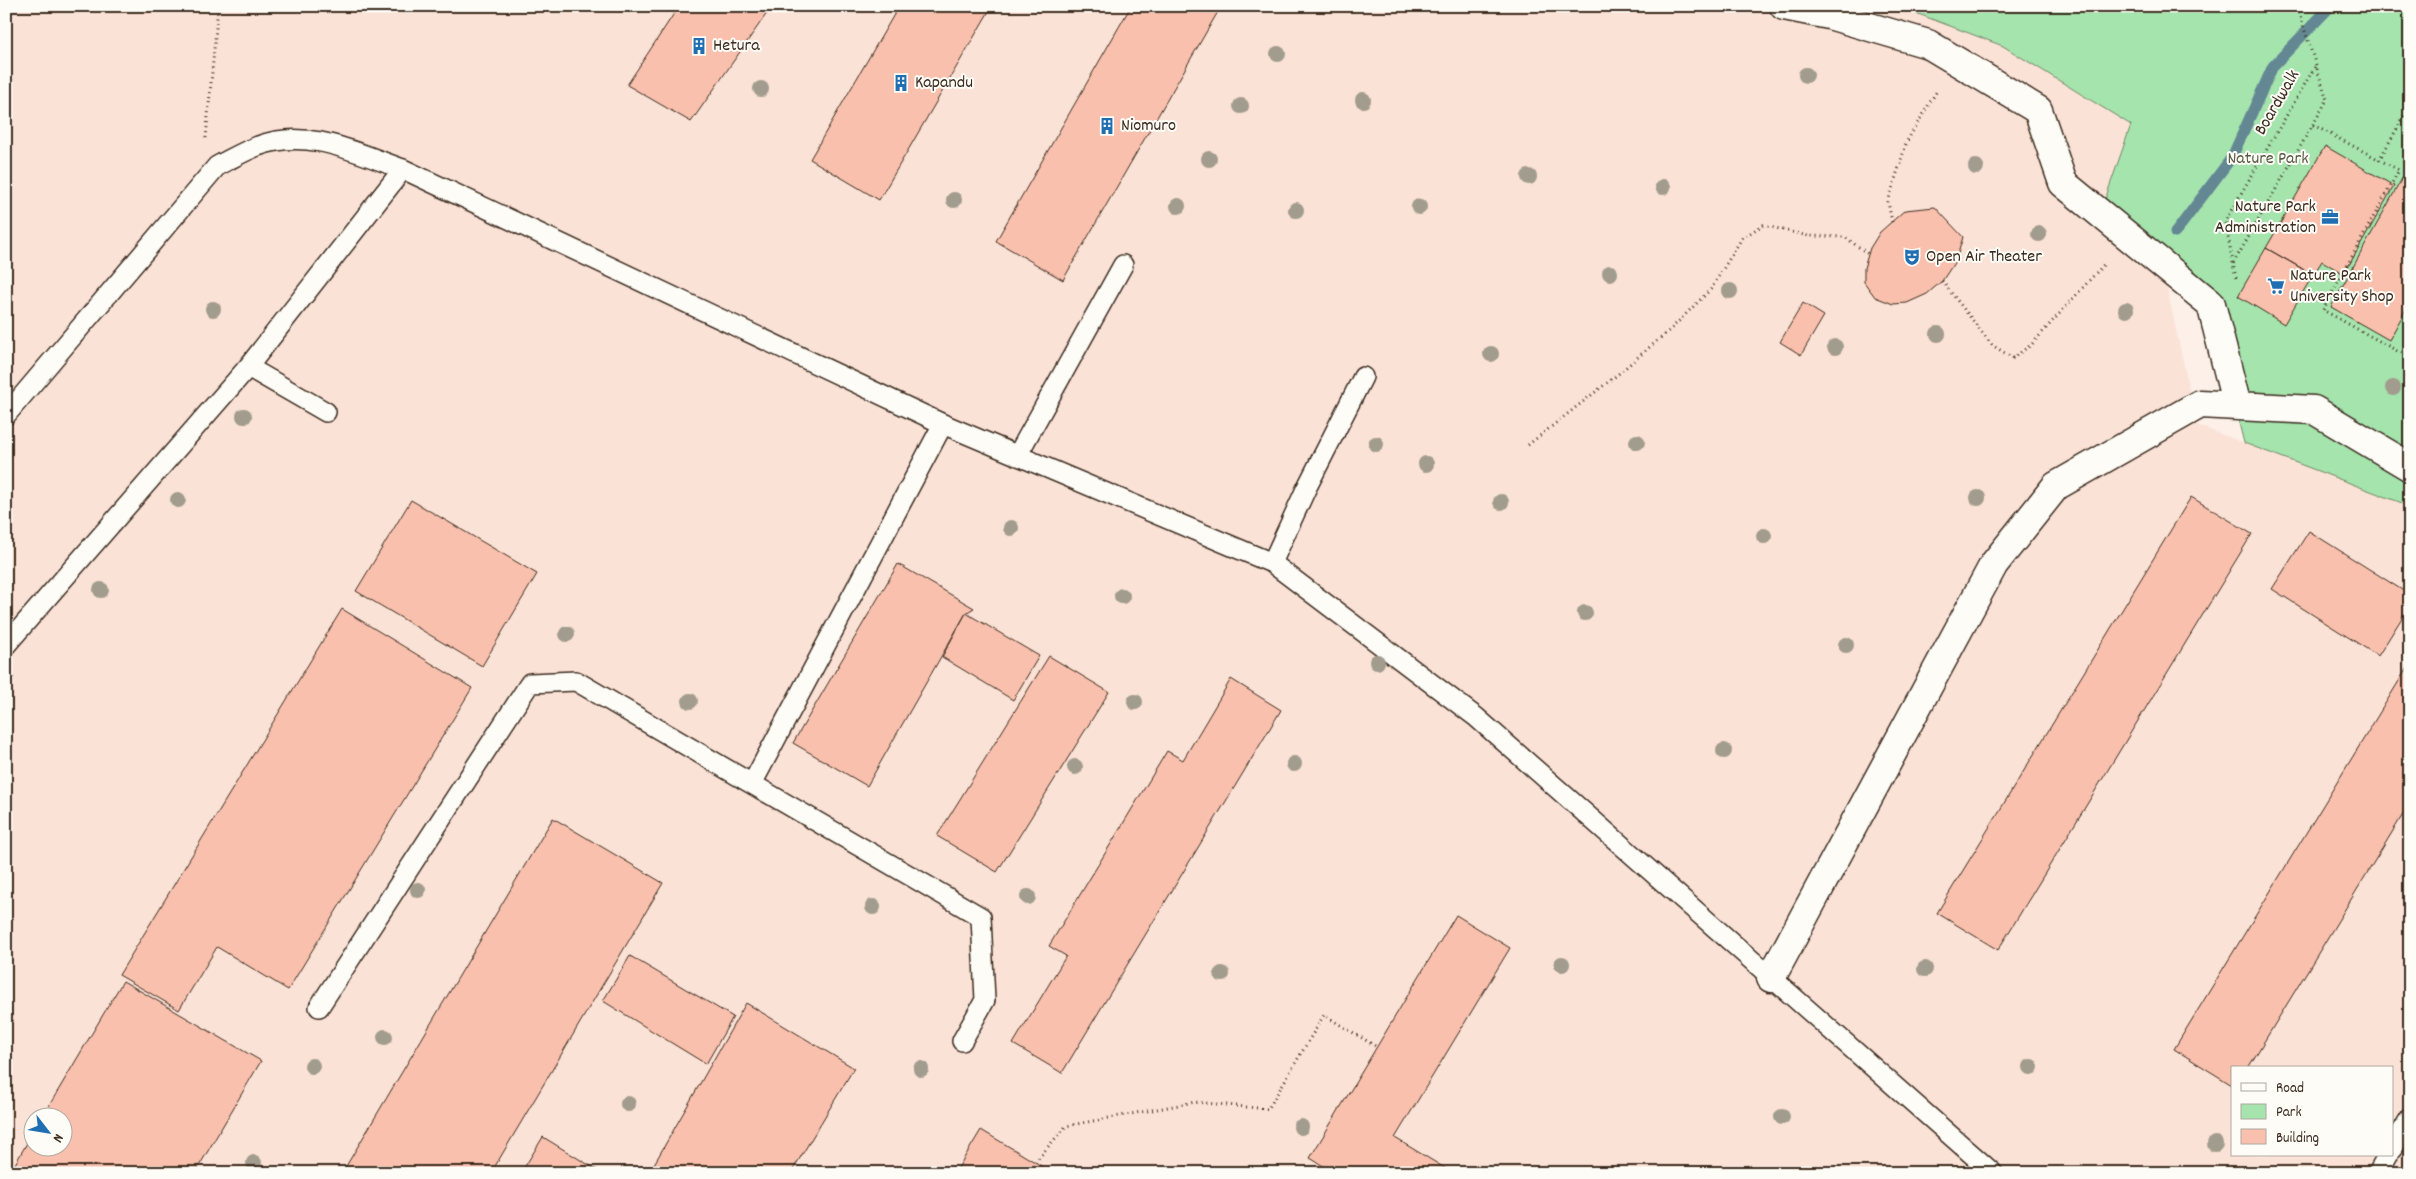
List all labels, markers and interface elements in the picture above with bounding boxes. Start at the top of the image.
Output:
place label: Hetura [713,34,760,59]
building icon: Hetura [689,36,709,56]
street label: Boardwalk [2249,66,2307,140]
place label: Kapandu [915,71,973,96]
building icon: Kapandu [891,73,911,93]
place label: Niomuro [1121,114,1176,139]
building icon: Niomuro [1097,116,1117,136]
park label: Nature Park [2227,147,2309,172]
place label: Nature Park Administration [2215,195,2316,241]
office icon: Nature Park Administration [2320,207,2340,227]
place label: Open Air Theater [1926,245,2042,270]
theatre icon: Open Air Theater [1902,247,1922,267]
place label: Nature Park University Shop [2290,264,2394,310]
supermarket icon: Nature Park University Shop [2266,276,2286,296]
legend [2231,1066,2394,1156]
text: Road [2276,1078,2304,1100]
text: Park [2276,1102,2302,1124]
north arrow [22,1106,72,1156]
text: Building [2276,1128,2319,1150]
text: N [47,1130,68,1146]

